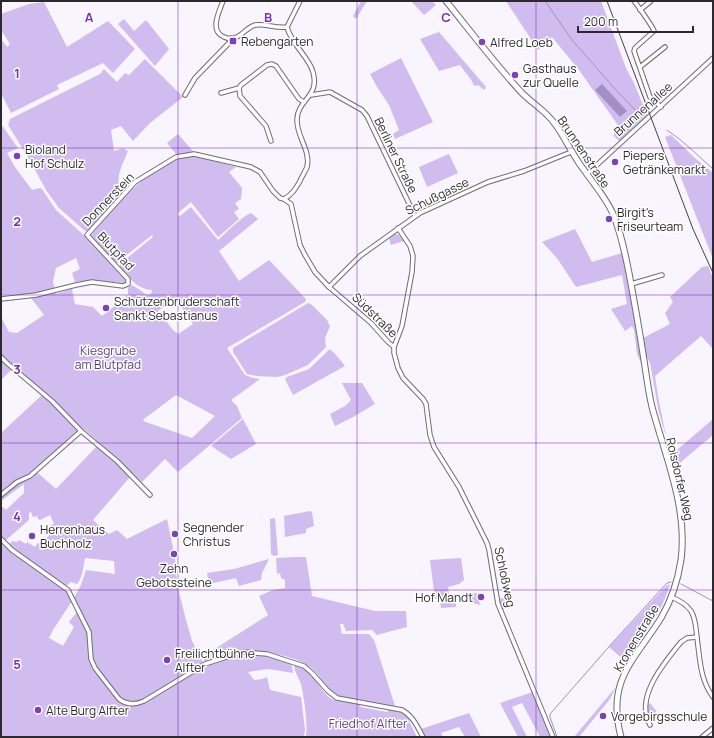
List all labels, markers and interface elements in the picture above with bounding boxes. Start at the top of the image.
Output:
text: A [85,8,94,26]
text: B [264,8,272,26]
text: C [441,8,451,26]
scale bar [578,8,693,34]
text: 200 m [584,13,618,30]
place label: Rebengarten [241,33,313,50]
place label: Alfred Loeb [490,34,553,51]
marker: Rebengarten [228,36,238,46]
marker: Alfred Loeb [477,37,487,47]
place label: Gasthaus zur Quelle [523,60,579,91]
text: 1 [14,64,20,82]
marker: Gasthaus zur Quelle [510,70,520,80]
street label: Brunnenallee [610,78,676,140]
street label: Brunnenstraße [554,113,614,191]
street label: Berliner Straße [370,114,422,196]
place label: Bioland Hof Schulz [25,141,84,172]
place label: Piepers Getränkemarkt [623,147,706,178]
marker: Bioland Hof Schulz [12,151,22,161]
marker: Piepers Getränkemarkt [610,157,620,167]
street label: Donnerstein [78,169,138,229]
street label: Schußgasse [402,173,472,219]
place label: Birgit's Friseurteam [617,204,683,235]
text: 2 [13,212,21,230]
marker: Birgit's Friseurteam [604,214,614,224]
street label: Blutpfad [94,228,138,274]
street label: Südstraße [348,289,402,341]
place label: Schützenbruderschaft Sankt Sebastianus [114,293,240,324]
marker: Schützenbruderschaft Sankt Sebastianus [101,303,111,313]
park label: Kiesgrube am Blutpfad [75,342,141,373]
text: 3 [13,360,21,378]
street label: Roisdorfer Weg [662,436,698,522]
text: 4 [13,507,21,525]
place label: Segnender Christus [183,519,245,550]
place label: Herrenhaus Buchholz [40,521,105,552]
marker: Segnender Christus [170,529,180,539]
marker: Herrenhaus Buchholz [27,531,37,541]
street label: Schloßweg [490,545,520,609]
marker: Zehn Gebotssteine [169,549,179,559]
place label: Zehn Gebotssteine [136,560,212,591]
place label: Hof Mandt [415,589,473,606]
marker: Hof Mandt [476,592,486,602]
street label: Kronenstraße [609,601,663,675]
place label: Freilichtbühne Alfter [175,645,255,676]
text: 5 [13,655,21,673]
marker: Freilichtbühne Alfter [162,655,172,665]
place label: Alte Burg Alfter [46,702,130,719]
marker: Alte Burg Alfter [33,705,43,715]
place label: Vorgebirgsschule [611,708,707,725]
marker: Vorgebirgsschule [598,711,608,721]
park label: Friedhof Alfter [329,715,408,732]

